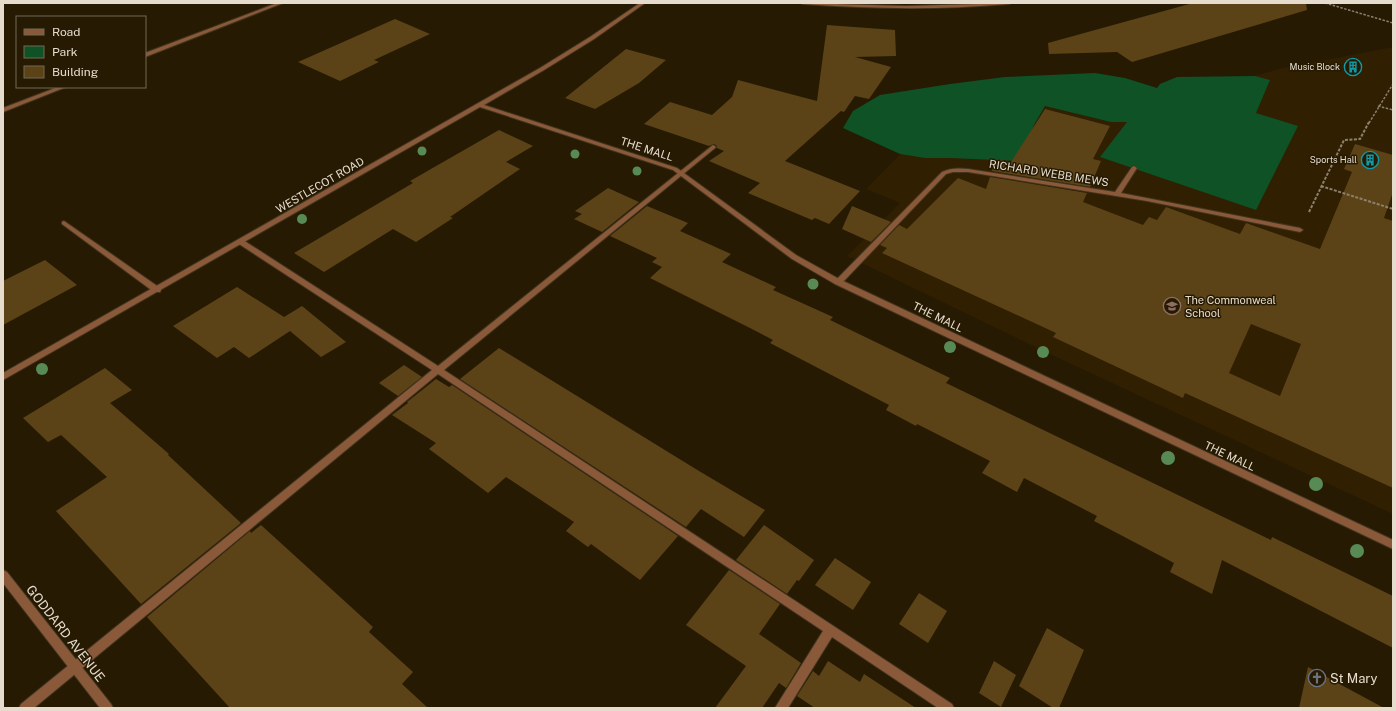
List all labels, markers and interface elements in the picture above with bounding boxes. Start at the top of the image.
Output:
legend [16,16,146,88]
text: Road [52,25,80,39]
text: Park [52,45,78,59]
building icon: Music Block [1343,57,1363,77]
place label: Music Block [1289,61,1340,72]
text: Building [52,65,98,79]
street label: THE MALL [619,135,675,163]
building icon: Sports Hall [1360,150,1380,170]
place label: Sports Hall [1310,154,1357,165]
street label: WESTLECOT ROAD [274,155,366,215]
street label: RICHARD WEBB MEWS [988,158,1110,188]
place label: The Commonweal School [1185,294,1276,319]
school or university icon: The Commonweal School [1162,296,1182,316]
street label: THE MALL [911,300,965,334]
street label: THE MALL [1203,439,1257,473]
street label: GODDARD AVENUE [23,582,108,685]
church icon: St Mary [1307,668,1327,688]
place label: St Mary [1330,671,1378,686]

